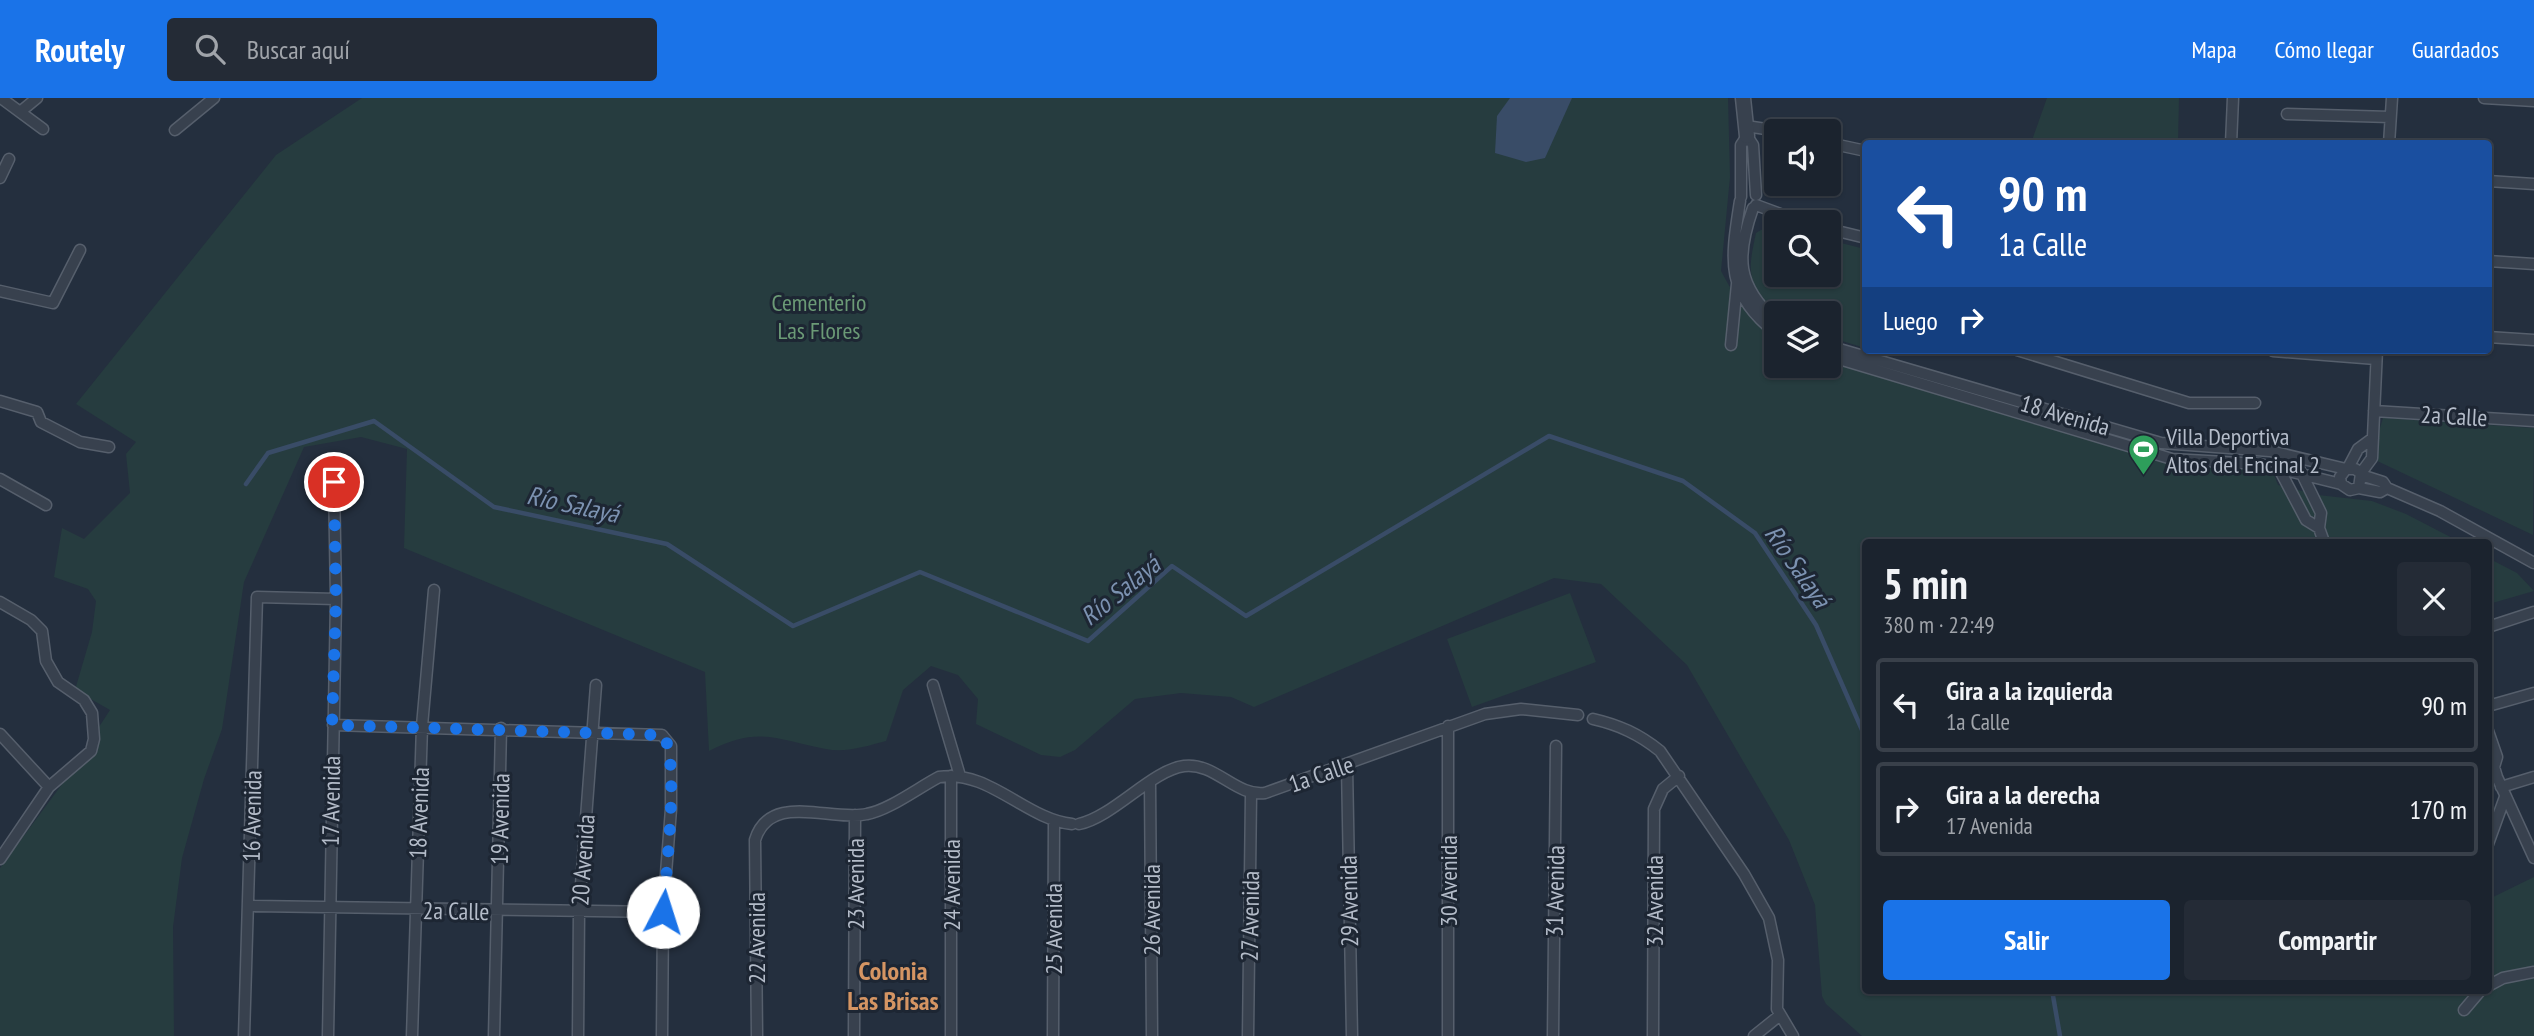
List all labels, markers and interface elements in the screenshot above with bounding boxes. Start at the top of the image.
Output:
search box [167,18,657,81]
text: Routely [35,28,125,71]
icon: search [191,30,229,68]
text: Buscar aquí [247,33,350,66]
text: Mapa [2192,34,2237,65]
text: Cómo llegar [2275,34,2374,65]
text: Guardados [2412,34,2499,65]
map controls [1764,119,1841,378]
button: sound [1764,119,1841,196]
text: 90 m [1998,161,2087,225]
icon: left [1883,168,1974,259]
button: search [1764,210,1841,287]
text: 1a Calle [1998,223,2087,265]
park label: Cementerio Las Flores [772,287,866,346]
button: layers [1764,301,1841,378]
icon: right [1952,301,1990,339]
text: Luego [1883,304,1938,337]
street label: 18 Avenida [2017,387,2113,443]
street label: 2a Calle [2420,399,2488,433]
place label: Villa Deportiva Altos del Encinal 2 [2165,421,2320,480]
sports icon: Villa Deportiva Altos del Encinal 2 [2126,433,2160,477]
pin [304,452,364,512]
icon: arrive [315,463,353,501]
water label: Río Salayá [524,478,623,530]
water label: Río Salayá [1758,518,1839,615]
water label: Río Salayá [1073,547,1168,632]
text: 5 min [1883,556,1968,611]
button: close [2397,562,2471,636]
text: 380 m · 22:49 [1883,610,1995,639]
text: Gira a la izquierda [1946,674,2113,707]
icon: left [1887,686,1925,724]
text: 90 m [2421,689,2467,722]
text: 1a Calle [1946,707,2010,736]
street label: 1a Calle [1284,748,1358,800]
street label: 17 Avenida [315,755,347,847]
street label: 18 Avenida [402,767,436,859]
street label: 16 Avenida [236,770,268,862]
street label: 19 Avenida [484,773,516,865]
text: Gira a la derecha [1946,778,2100,811]
icon: right [1887,790,1925,828]
text: 170 m [2409,793,2467,826]
text: 17 Avenida [1946,811,2033,840]
street label: 20 Avenida [564,813,602,907]
street label: 30 Avenida [1433,835,1464,927]
street label: 23 Avenida [840,838,871,930]
street label: 24 Avenida [936,839,967,931]
street label: 31 Avenida [1539,845,1571,937]
street label: 29 Avenida [1333,855,1365,947]
street label: 32 Avenida [1639,855,1670,947]
street label: 26 Avenida [1136,864,1167,956]
street label: 27 Avenida [1234,870,1266,962]
position arrow [626,875,700,949]
street label: 25 Avenida [1038,883,1069,975]
street label: 22 Avenida [741,892,772,984]
street label: 2a Calle [422,895,490,927]
button: Salir [1883,900,2170,980]
button: Compartir [2184,900,2471,980]
district label: Colonia Las Brisas [847,954,939,1017]

